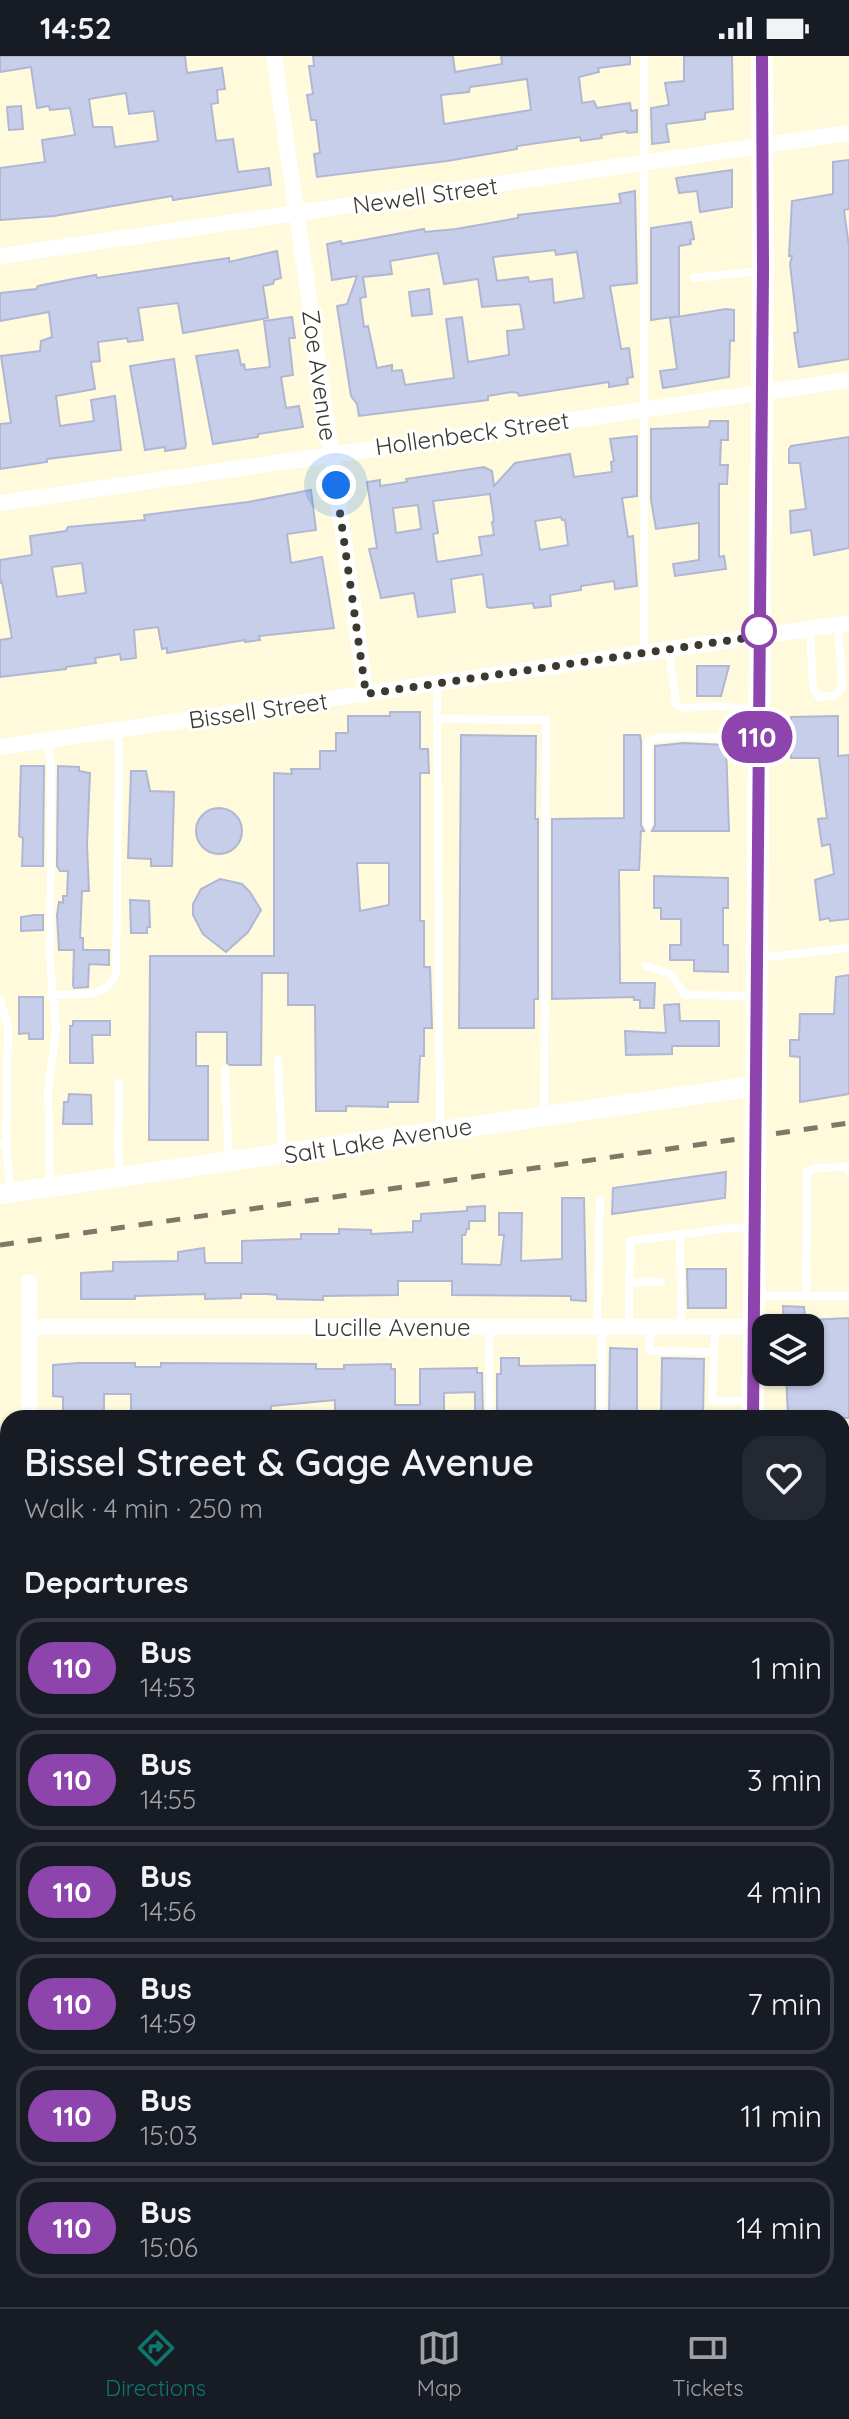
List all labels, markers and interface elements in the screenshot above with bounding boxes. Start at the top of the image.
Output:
text: 14:52 [40,9,112,47]
street label: Newell Street [351,170,499,220]
street label: Zoe Avenue [296,308,344,442]
street label: Hollenbeck Street [373,405,571,461]
your location [316,465,356,505]
unlabelled marker [742,614,776,648]
street label: Bissell Street [187,685,329,735]
line badge: 110 [711,711,803,763]
text: 110 [738,719,776,754]
street label: Salt Lake Avenue [282,1110,474,1170]
street label: Lucille Avenue [314,1312,470,1342]
map controls [752,1314,824,1386]
button: layers [752,1314,824,1386]
button: heart [742,1436,826,1520]
text: Bissel Street & Gage Avenue [24,1438,534,1486]
text: Walk · 4 min · 250 m [24,1492,263,1525]
text: Departures [24,1563,189,1601]
text: Bus [140,1633,192,1671]
text: 1 min [752,1649,822,1687]
text: 110 [53,1650,91,1685]
text: 14:53 [140,1671,196,1704]
text: Bus [140,1745,192,1783]
text: 3 min [747,1761,822,1799]
text: 110 [53,1762,91,1797]
text: 14:55 [140,1783,196,1816]
text: Bus [140,1857,192,1895]
text: 4 min [747,1873,822,1911]
text: 110 [53,1874,91,1909]
text: 14:56 [140,1895,196,1928]
text: Bus [140,1969,192,2007]
text: 7 min [747,1985,822,2023]
text: 110 [53,1986,91,2021]
text: 14:59 [140,2007,196,2040]
text: Bus [140,2081,192,2119]
text: 11 min [740,2097,822,2135]
text: 110 [53,2098,91,2133]
text: 15:03 [140,2119,198,2152]
text: Bus [140,2193,192,2231]
text: 14 min [736,2209,822,2247]
text: 110 [53,2210,91,2245]
text: 15:06 [140,2231,198,2264]
tab: Directions [105,2326,206,2402]
tab: Map [417,2326,462,2402]
tab: Tickets [672,2326,744,2402]

